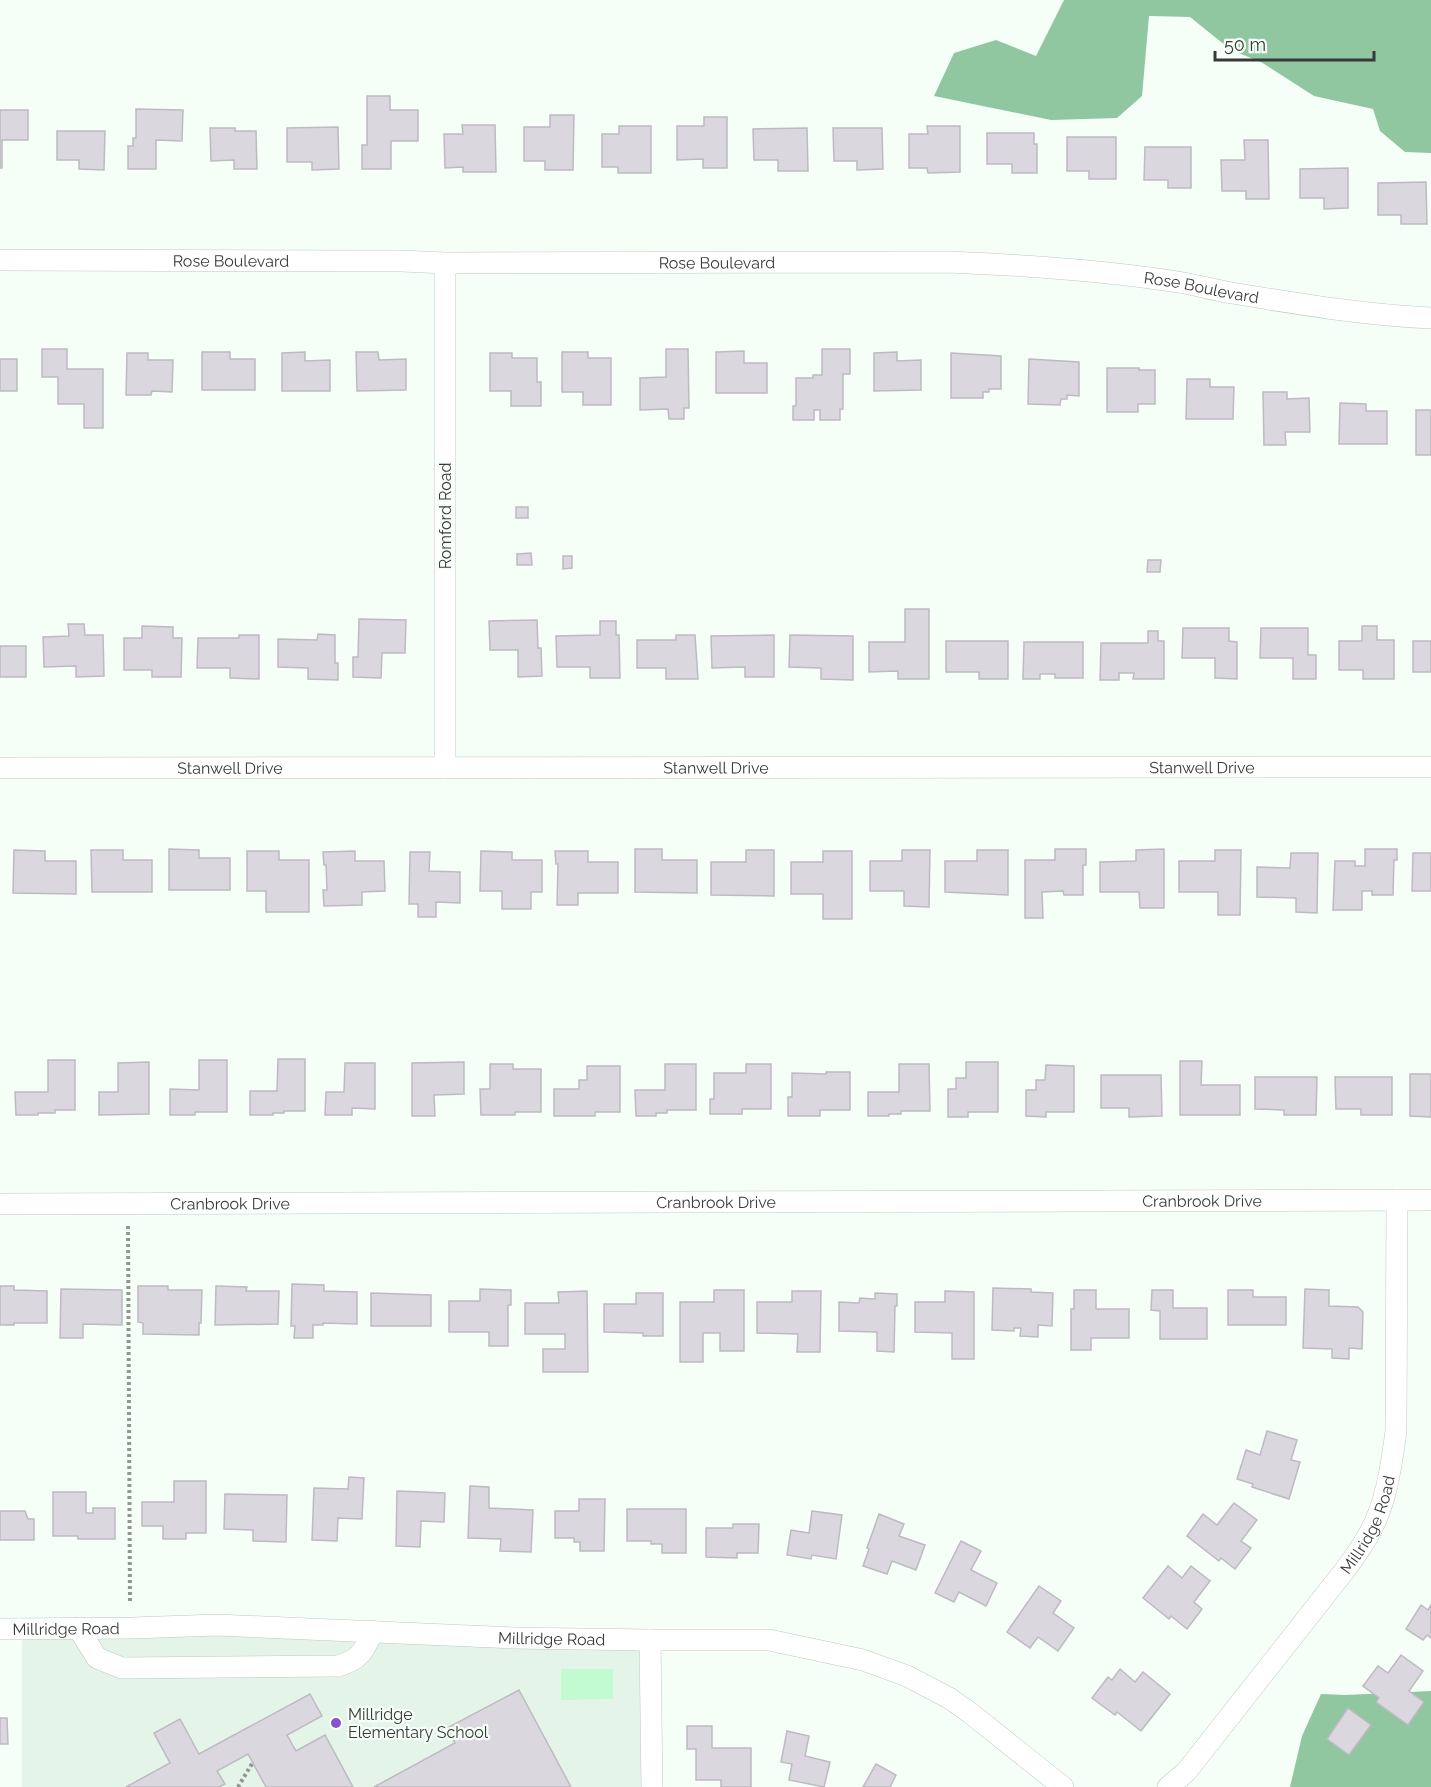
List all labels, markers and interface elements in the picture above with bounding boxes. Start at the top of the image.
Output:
scale bar [1215,24,1374,62]
text: 50 m [1224,34,1266,55]
street label: Rose Boulevard [173,251,289,270]
street label: Rose Boulevard [659,253,775,272]
street label: Rose Boulevard [1143,268,1260,307]
street label: Romford Road [436,463,455,569]
street label: Stanwell Drive [177,758,283,777]
street label: Stanwell Drive [663,758,769,777]
street label: Stanwell Drive [1149,758,1255,777]
street label: Cranbrook Drive [1142,1191,1262,1210]
street label: Cranbrook Drive [656,1192,776,1212]
street label: Cranbrook Drive [170,1194,290,1213]
street label: Millridge Road [1336,1474,1398,1577]
street label: Millridge Road [12,1619,120,1638]
street label: Millridge Road [498,1628,605,1649]
place label: Millridge Elementary School [348,1705,489,1742]
marker: Millridge Elementary School [329,1716,343,1730]

